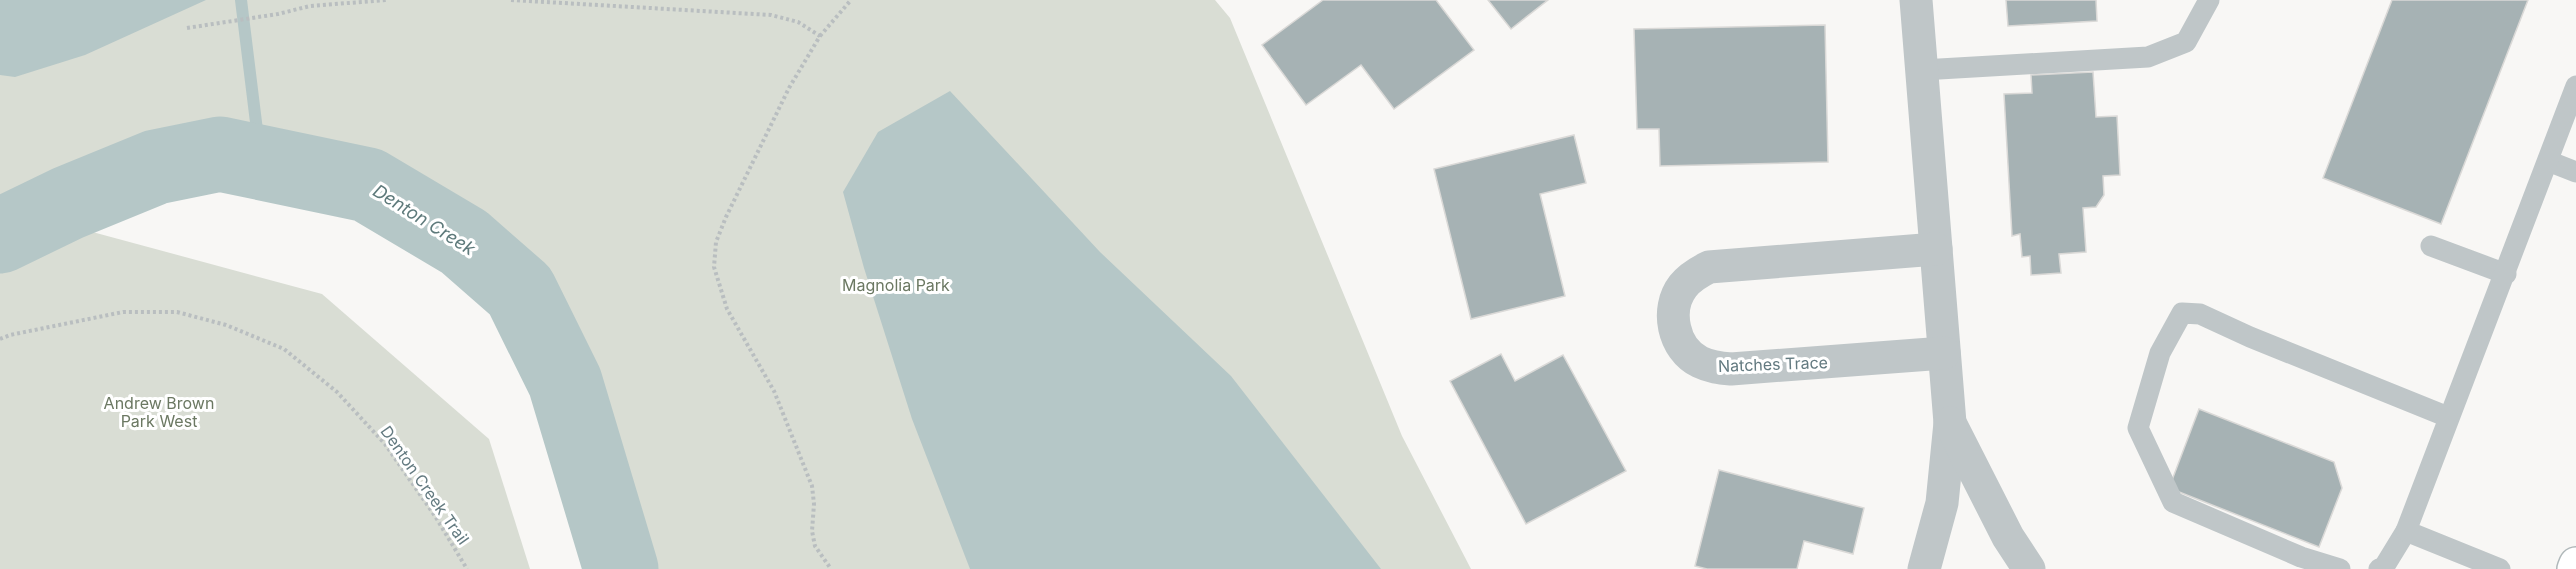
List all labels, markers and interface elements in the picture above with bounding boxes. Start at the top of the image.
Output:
water label: Denton Creek [369,180,480,260]
park label: Magnolia Park [842,275,950,295]
street label: Natches Trace [1718,352,1828,376]
park label: Andrew Brown Park West [104,393,214,431]
street label: Denton Creek Trail [377,422,473,548]

